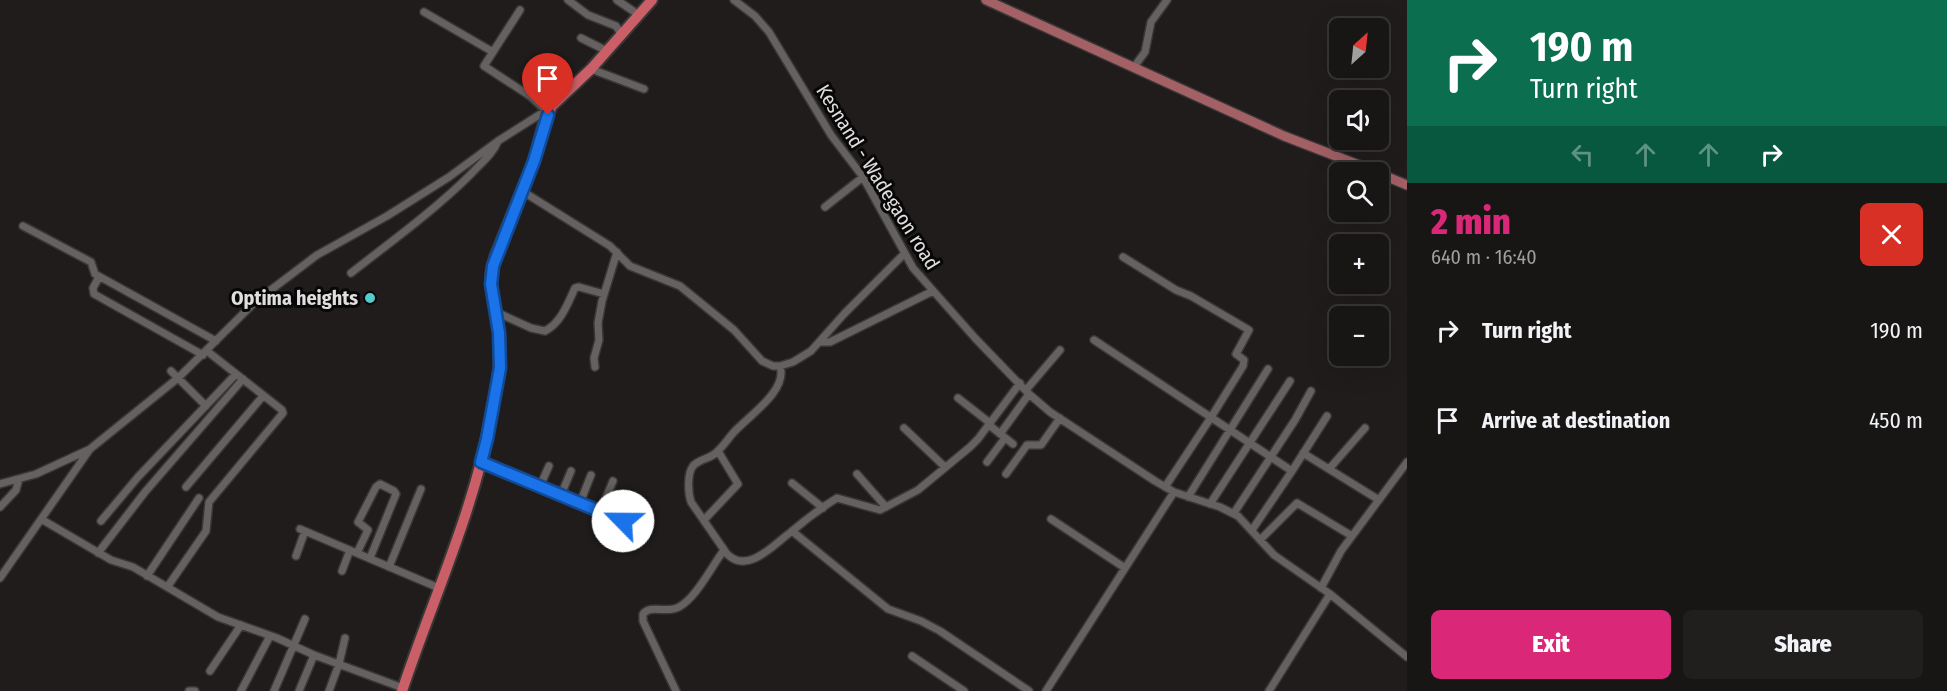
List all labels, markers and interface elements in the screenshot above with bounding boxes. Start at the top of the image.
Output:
north arrow [1329,18,1389,78]
map controls [1329,18,1389,366]
text: 190 m [1530,22,1633,72]
icon: right [1431,24,1509,102]
pin [522,53,573,115]
icon: arrive [531,62,564,95]
text: Turn right [1530,73,1638,105]
street label: Kesnand - Wadegaon road [811,80,945,274]
button: sound [1329,90,1389,150]
icon: left [1566,138,1599,171]
icon: ahead [1629,138,1662,171]
icon: ahead [1692,138,1725,171]
icon: right [1755,138,1788,171]
button: search [1329,162,1389,222]
text: 2 min [1431,200,1511,244]
button: close [1860,203,1923,266]
button: + [1329,234,1389,294]
text: 640 m · 16:40 [1431,245,1537,269]
place label: Optima heights [231,286,358,310]
marker: Optima heights [363,291,377,305]
button: − [1329,306,1389,366]
icon: right [1431,314,1464,347]
text: Turn right [1482,317,1571,344]
text: 190 m [1870,317,1923,344]
icon: arrive [1431,404,1464,437]
text: Arrive at destination [1482,407,1670,434]
text: 450 m [1869,407,1923,434]
position arrow [591,489,655,553]
button: Exit [1431,610,1671,679]
button: Share [1683,610,1923,679]

